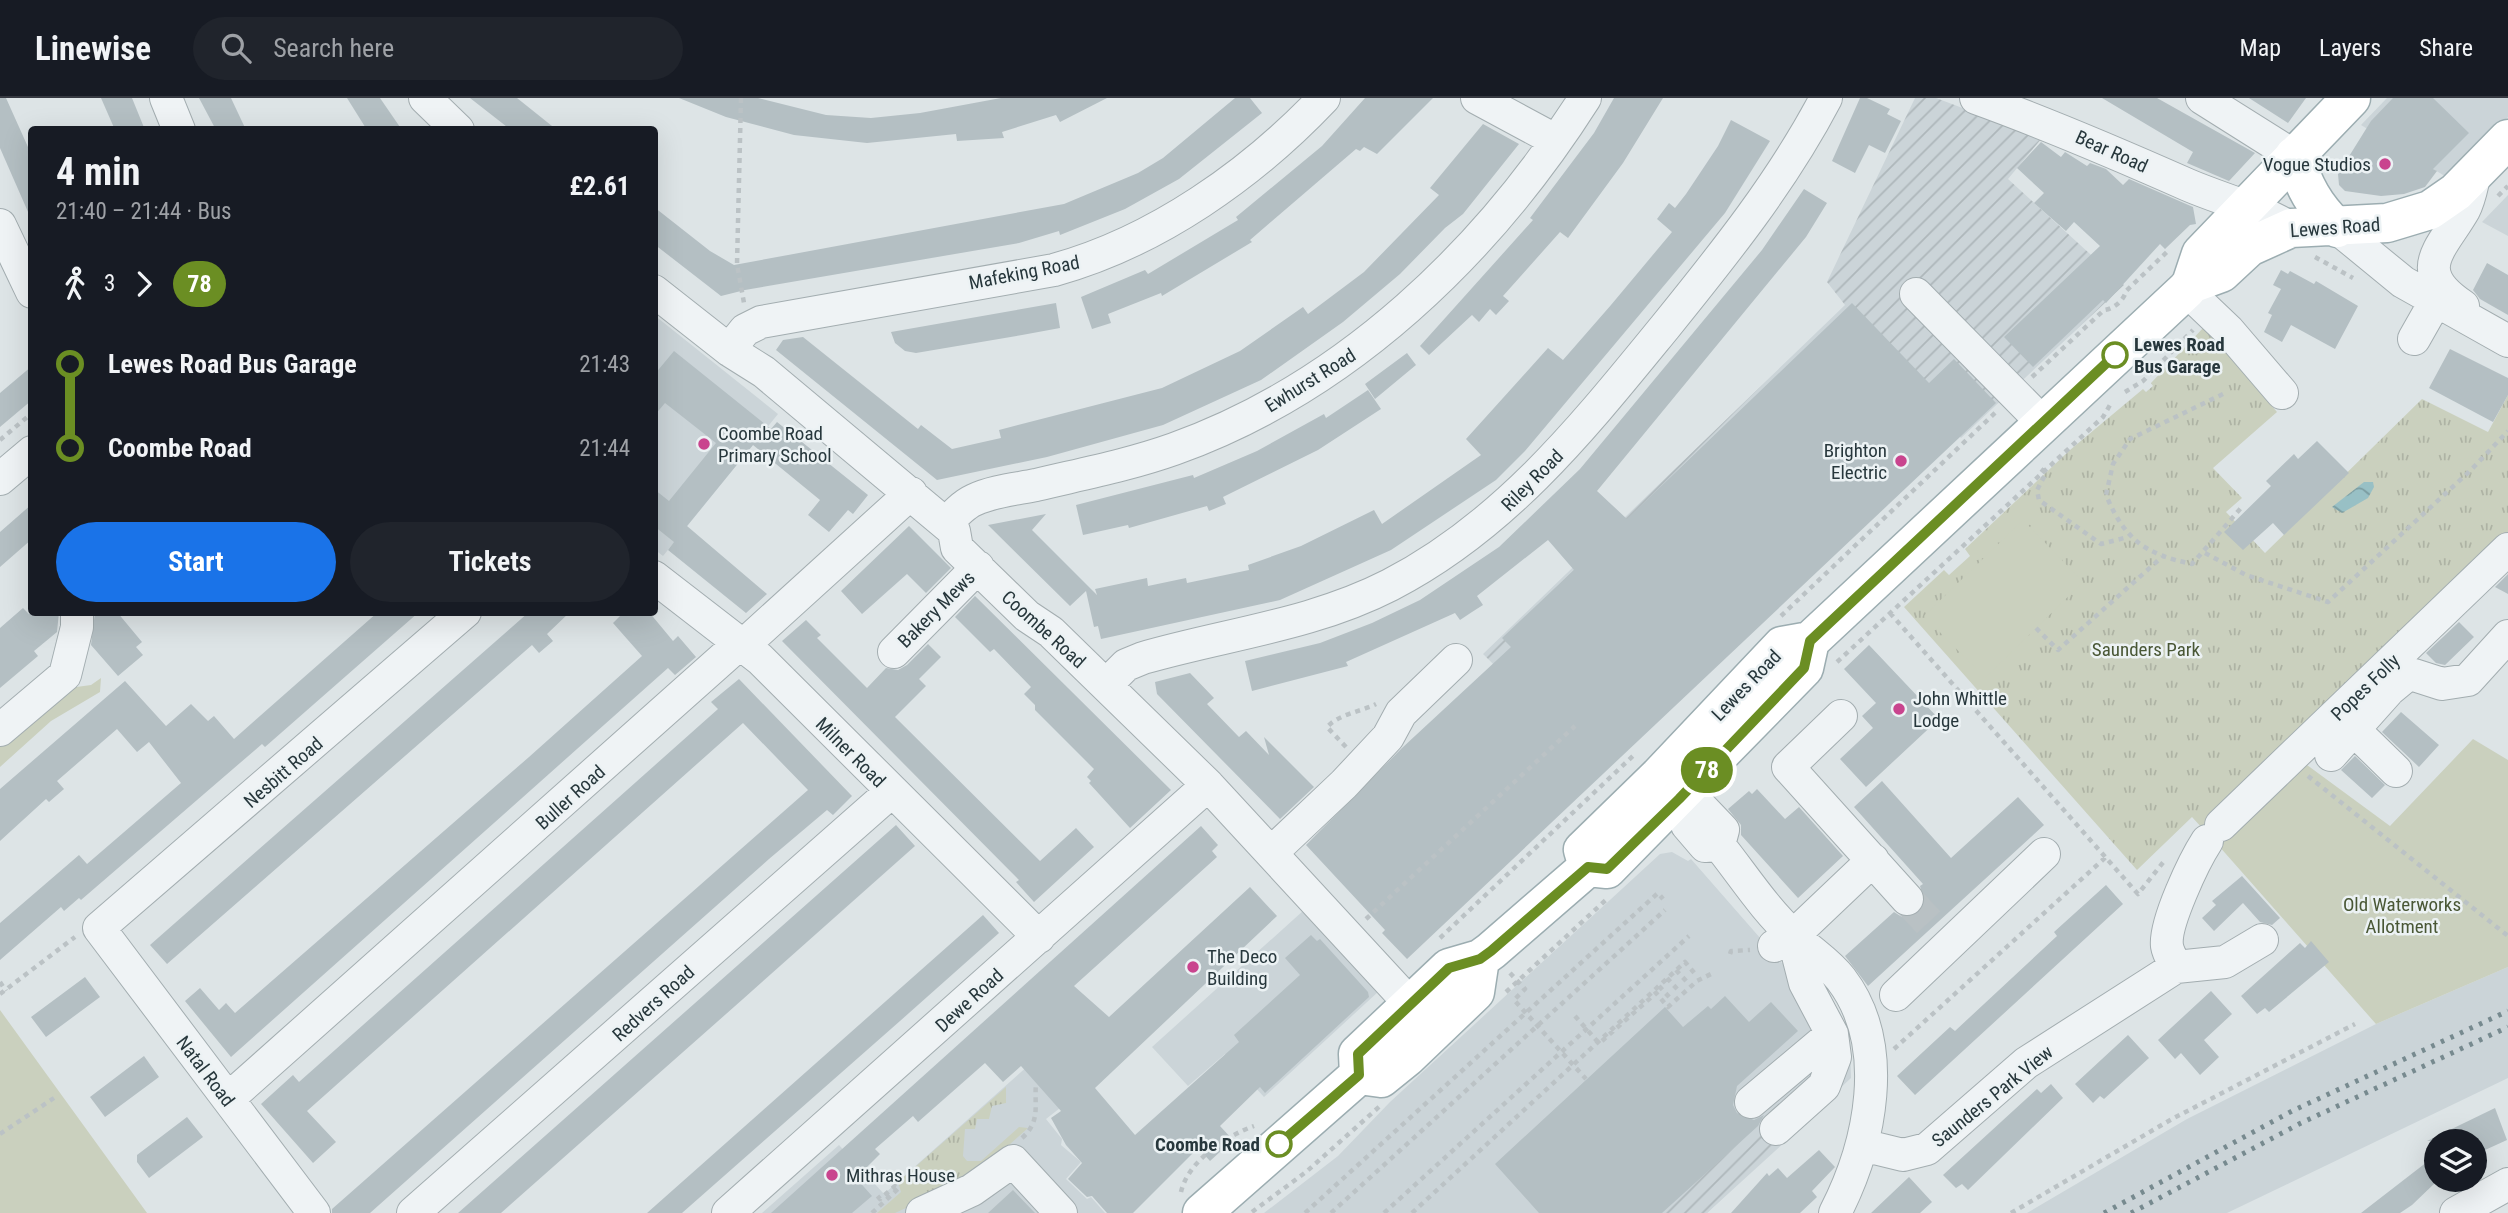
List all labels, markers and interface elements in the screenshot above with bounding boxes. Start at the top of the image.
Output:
search box [193,17,683,80]
text: Linewise [35,29,151,68]
icon: search [217,29,255,67]
text: Search here [273,33,394,63]
text: Map [2240,34,2281,62]
text: Layers [2319,34,2381,62]
text: Share [2419,34,2473,62]
street label: Bear Road [2072,125,2152,178]
text: 4 min [56,150,140,194]
place label: Vogue Studios [2263,153,2371,176]
marker: Vogue Studios [2377,156,2393,172]
text: £2.61 [569,171,630,201]
text: 21:40 – 21:44 · Bus [56,198,232,225]
street label: Lewes Road [2289,213,2381,242]
street label: Mafeking Road [967,251,1081,294]
icon: walk [56,265,94,303]
icon: forward [125,265,163,303]
text: 3 [104,270,115,297]
text: 78 [187,270,212,298]
place label: Lewes Road Bus Garage [2134,333,2225,378]
marker: Lewes Road Bus Garage [2102,342,2128,368]
street label: Ewhurst Road [1261,344,1360,417]
text: Lewes Road Bus Garage [108,349,357,379]
text: 21:43 [579,351,630,378]
place label: Coombe Road Primary School [718,422,832,467]
text: Coombe Road [108,433,252,463]
text: 21:44 [579,435,630,462]
marker: Coombe Road Primary School [696,436,712,452]
place label: Brighton Electric [1824,439,1887,484]
street label: Riley Road [1497,445,1568,516]
marker: Brighton Electric [1893,453,1909,469]
button: Start [56,522,336,602]
button: Tickets [350,522,630,602]
street label: Bakery Mews [893,566,980,653]
street label: Coombe Road [997,586,1090,673]
park label: Saunders Park [2092,638,2201,661]
street label: Lewes Road [1707,645,1786,726]
street label: Popes Folly [2326,649,2404,726]
place label: John Whittle Lodge [1913,687,2007,732]
marker: John Whittle Lodge [1891,701,1907,717]
street label: Milner Road [811,713,890,792]
street label: Nesbitt Road [239,732,327,813]
line badge: 78 [1676,747,1738,793]
text: 78 [1695,756,1719,784]
street label: Buller Road [531,760,610,835]
park label: Old Waterworks Allotment [2343,893,2461,938]
place label: The Deco Building [1207,945,1277,990]
marker: The Deco Building [1185,959,1201,975]
street label: Redvers Road [608,961,699,1046]
street label: Dewe Road [931,964,1008,1037]
street label: Natal Road [172,1031,240,1111]
street label: Saunders Park View [1927,1041,2057,1152]
map controls [2424,1129,2487,1192]
button: layers [2424,1129,2487,1192]
marker: Coombe Road [1266,1131,1292,1157]
place label: Coombe Road [1155,1133,1260,1156]
place label: Mithras House [846,1164,955,1187]
marker: Mithras House [824,1167,840,1183]

